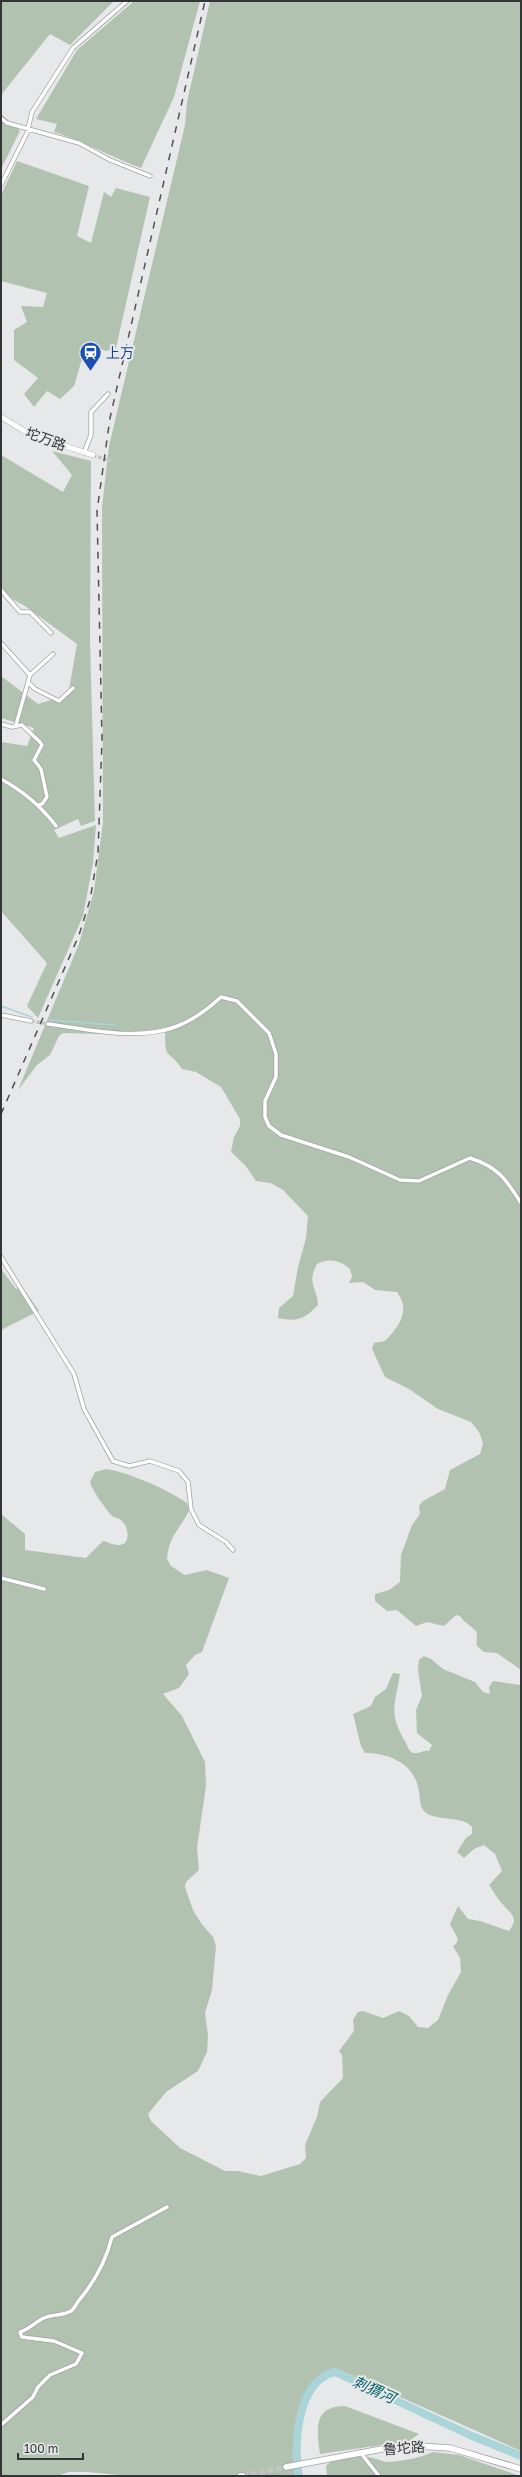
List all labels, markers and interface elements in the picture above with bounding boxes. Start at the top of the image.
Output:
station icon: 上万 [78,340,104,373]
place label: 上万 [106,344,134,361]
street label: 坨万路 [24,423,69,454]
water label: 刺猬河 [350,2372,401,2408]
scale bar [18,2435,83,2461]
street label: 鲁坨路 [382,2438,426,2457]
text: 100 m [24,2441,58,2456]

